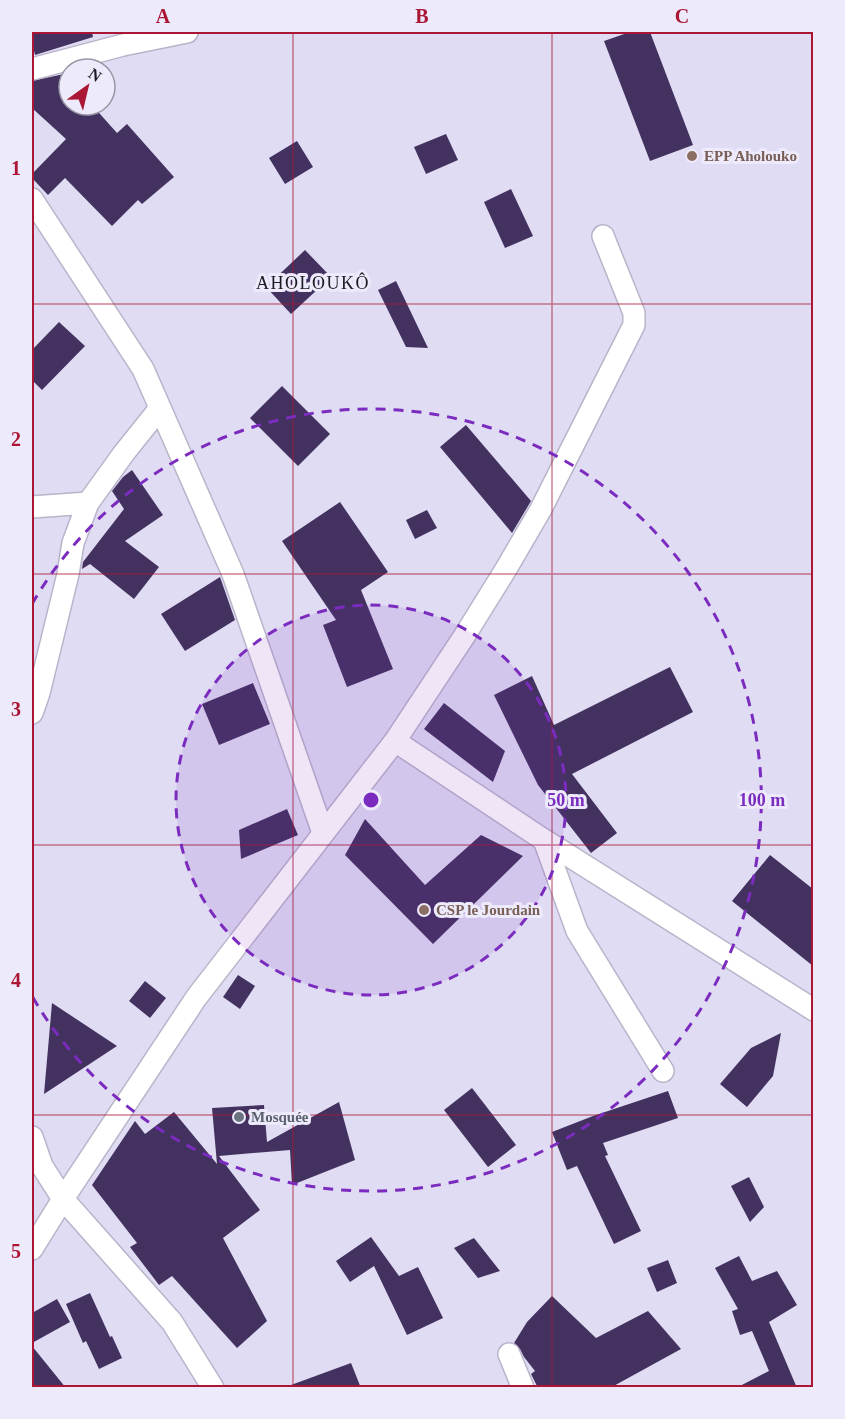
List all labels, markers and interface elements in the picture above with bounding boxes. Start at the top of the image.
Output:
text: A [156,5,171,27]
text: B [415,5,429,27]
text: C [675,5,689,27]
north arrow [57,57,117,117]
text: N [86,65,105,86]
place label: EPP Aholouko [704,148,797,164]
marker: EPP Aholouko [685,149,699,163]
text: 1 [11,157,21,179]
district label: AHOLOUKÔ [256,272,370,293]
text: 2 [11,428,21,450]
text: 3 [11,698,21,720]
centre of rings [361,790,381,810]
text: 50 m [547,790,585,810]
text: 100 m [739,790,785,810]
place label: CSP le Jourdain [436,902,541,918]
marker: CSP le Jourdain [417,903,431,917]
text: 4 [11,969,21,991]
place label: Mosquée [251,1109,309,1125]
marker: Mosquée [232,1110,246,1124]
text: 5 [11,1240,21,1262]

